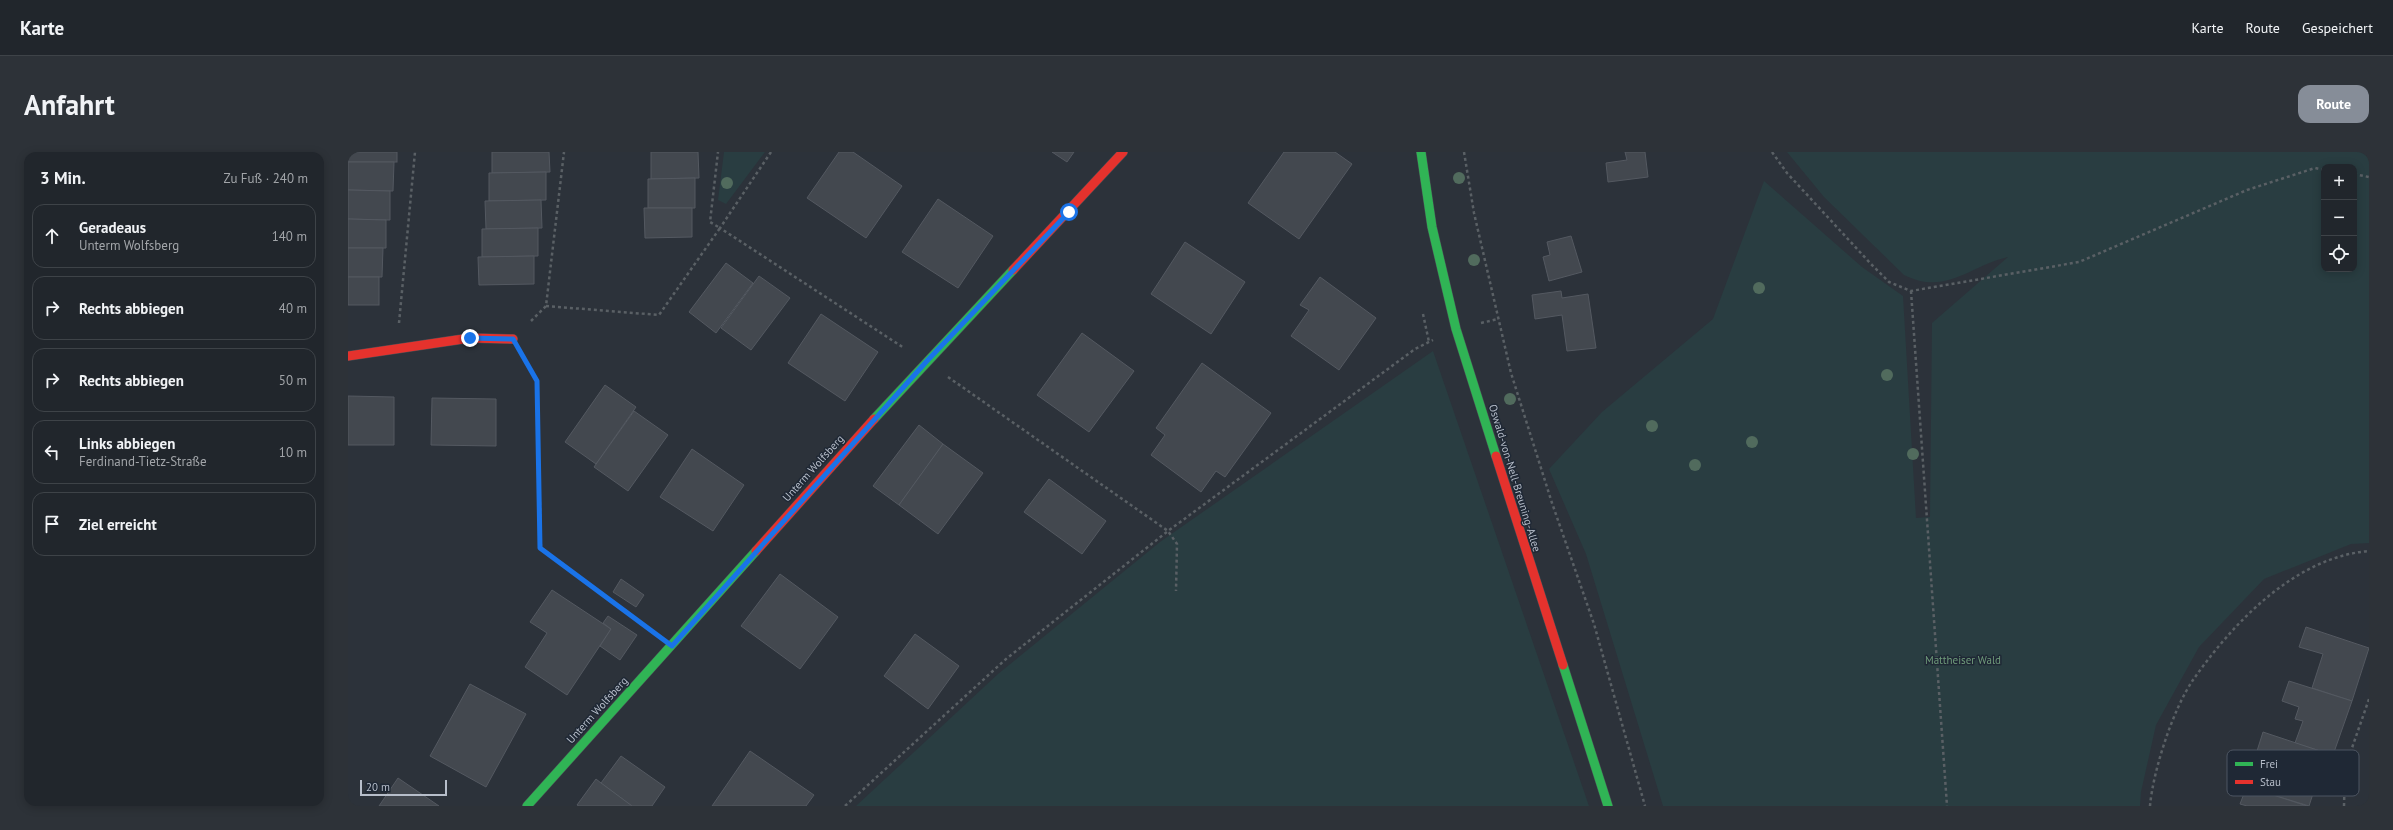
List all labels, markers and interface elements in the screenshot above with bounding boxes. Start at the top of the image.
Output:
text: Karte [20,16,64,40]
text: Karte [2192,19,2224,37]
text: Route [2246,19,2280,37]
text: Gespeichert [2302,19,2373,37]
button: Route [2298,85,2369,123]
text: Anfahrt [24,86,115,123]
map controls [2321,164,2357,272]
button: + [2321,164,2357,200]
text: 3 Min. [40,167,86,189]
text: Zu Fuß · 240 m [224,170,308,187]
button: − [2321,200,2357,236]
route start [1060,203,1078,221]
text: Geradeaus [79,218,146,237]
icon: ahead [41,225,63,247]
text: 140 m [272,228,307,245]
button: locate [2321,236,2357,272]
text: Unterm Wolfsberg [79,237,179,254]
icon: right [41,297,63,319]
text: Rechts abbiegen [79,299,184,318]
text: 40 m [279,300,307,317]
route end [461,329,479,347]
icon: right [41,369,63,391]
text: Rechts abbiegen [79,371,184,390]
text: 50 m [279,372,307,389]
street label: Oswald-von-Nell-Breuning-Allee [1486,402,1544,554]
street label: Unterm Wolfsberg [779,432,847,504]
text: Links abbiegen [79,434,175,453]
icon: left [41,441,63,463]
text: 10 m [279,444,307,461]
text: Ferdinand-Tietz-Straße [79,453,207,470]
icon: arrive [41,513,63,535]
text: Ziel erreicht [79,515,157,534]
park label: Mattheiser Wald [1925,653,2001,667]
street label: Unterm Wolfsberg [563,674,631,746]
legend [2227,750,2359,796]
text: Frei [2260,757,2278,771]
text: Stau [2260,775,2281,789]
scale bar [360,778,447,797]
text: 20 m [366,780,390,794]

